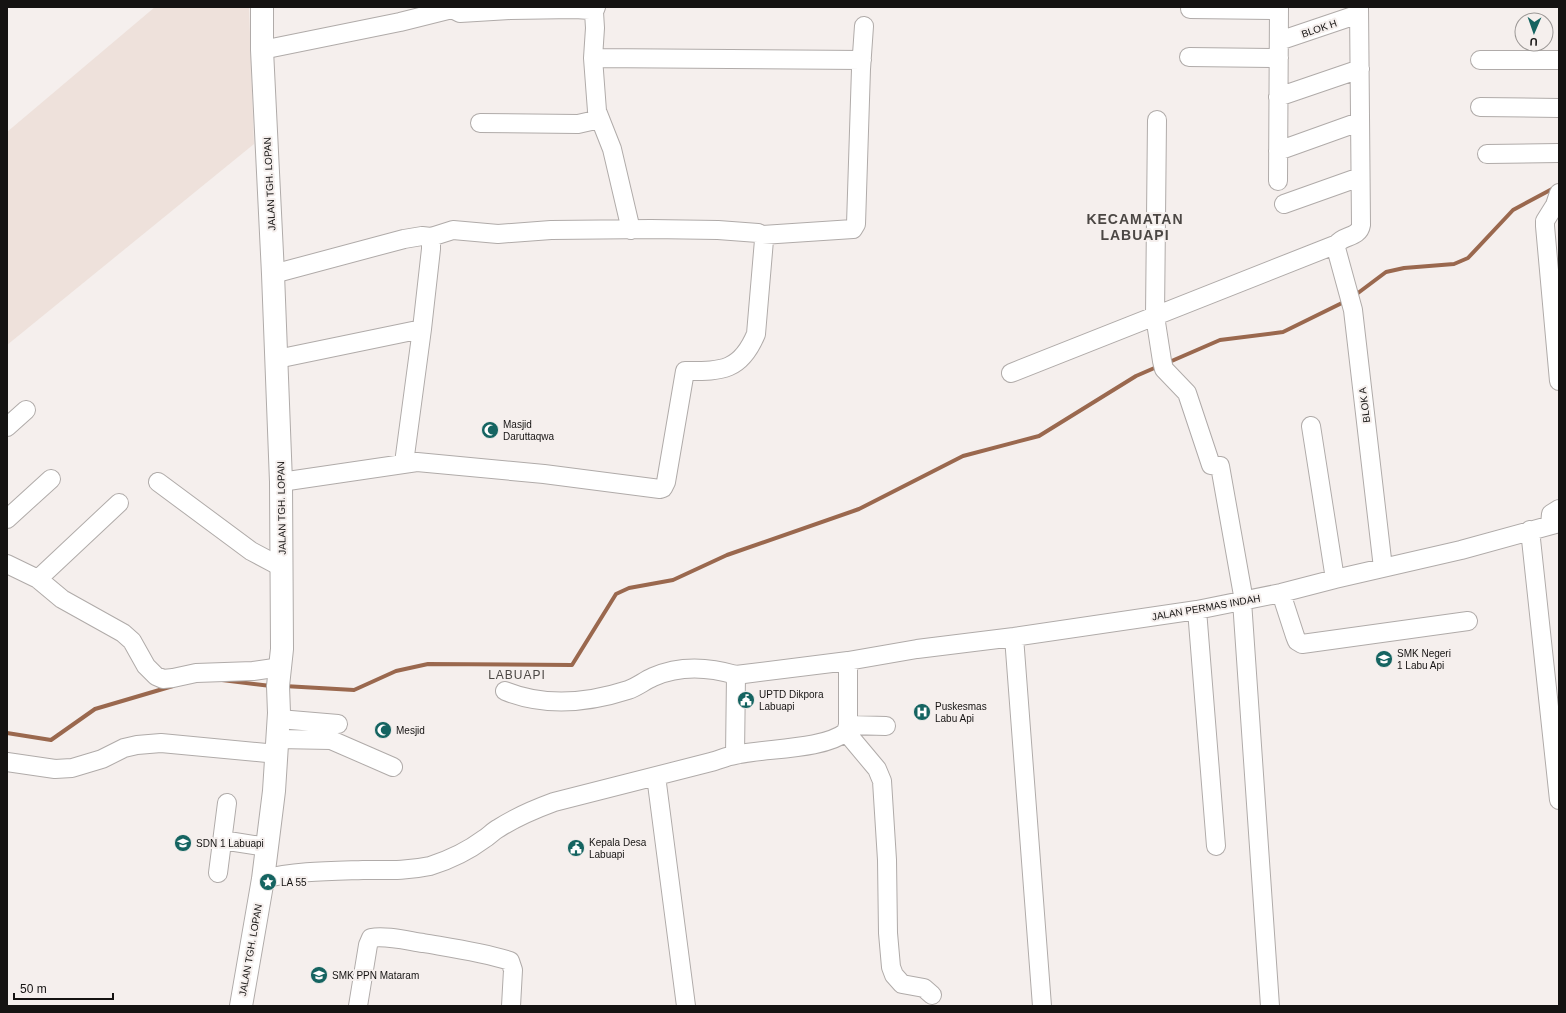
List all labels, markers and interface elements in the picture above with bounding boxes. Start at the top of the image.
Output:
north arrow [1514,12,1554,52]
street label: BLOK H [1300,17,1338,40]
text: U [1529,36,1538,48]
street label: JALAN TGH. LOPAN [262,137,277,231]
district label: KECAMATAN LABUAPI [1086,211,1184,243]
street label: BLOK A [1357,386,1372,423]
place label: Masjid Daruttaqwa [503,419,555,442]
mosque icon: Masjid Daruttaqwa [480,420,500,440]
street label: JALAN TGH. LOPAN [275,461,288,555]
street label: JALAN PERMAS INDAH [1151,593,1261,622]
place label: SMK Negeri 1 Labu Api [1397,648,1451,671]
school or university icon: SMK Negeri 1 Labu Api [1374,649,1394,669]
district label: LABUAPI [488,668,546,682]
place label: UPTD Dikpora Labuapi [759,689,824,712]
public building icon: UPTD Dikpora Labuapi [736,690,756,710]
place label: Puskesmas Labu Api [935,701,987,724]
hospital icon: Puskesmas Labu Api [912,702,932,722]
mosque icon: Mesjid [373,720,393,740]
place label: Mesjid [396,725,425,736]
school or university icon: SDN 1 Labuapi [173,833,193,853]
place label: Kepala Desa Labuapi [589,837,647,860]
place label: SDN 1 Labuapi [196,838,264,849]
public building icon: Kepala Desa Labuapi [566,838,586,858]
place icon: LA 55 [258,872,278,892]
place label: LA 55 [281,877,307,888]
street label: JALAN TGH. LOPAN [237,903,264,997]
school or university icon: SMK PPN Mataram [309,965,329,985]
place label: SMK PPN Mataram [332,970,419,981]
scale bar [14,975,113,1001]
text: 50 m [20,982,47,996]

